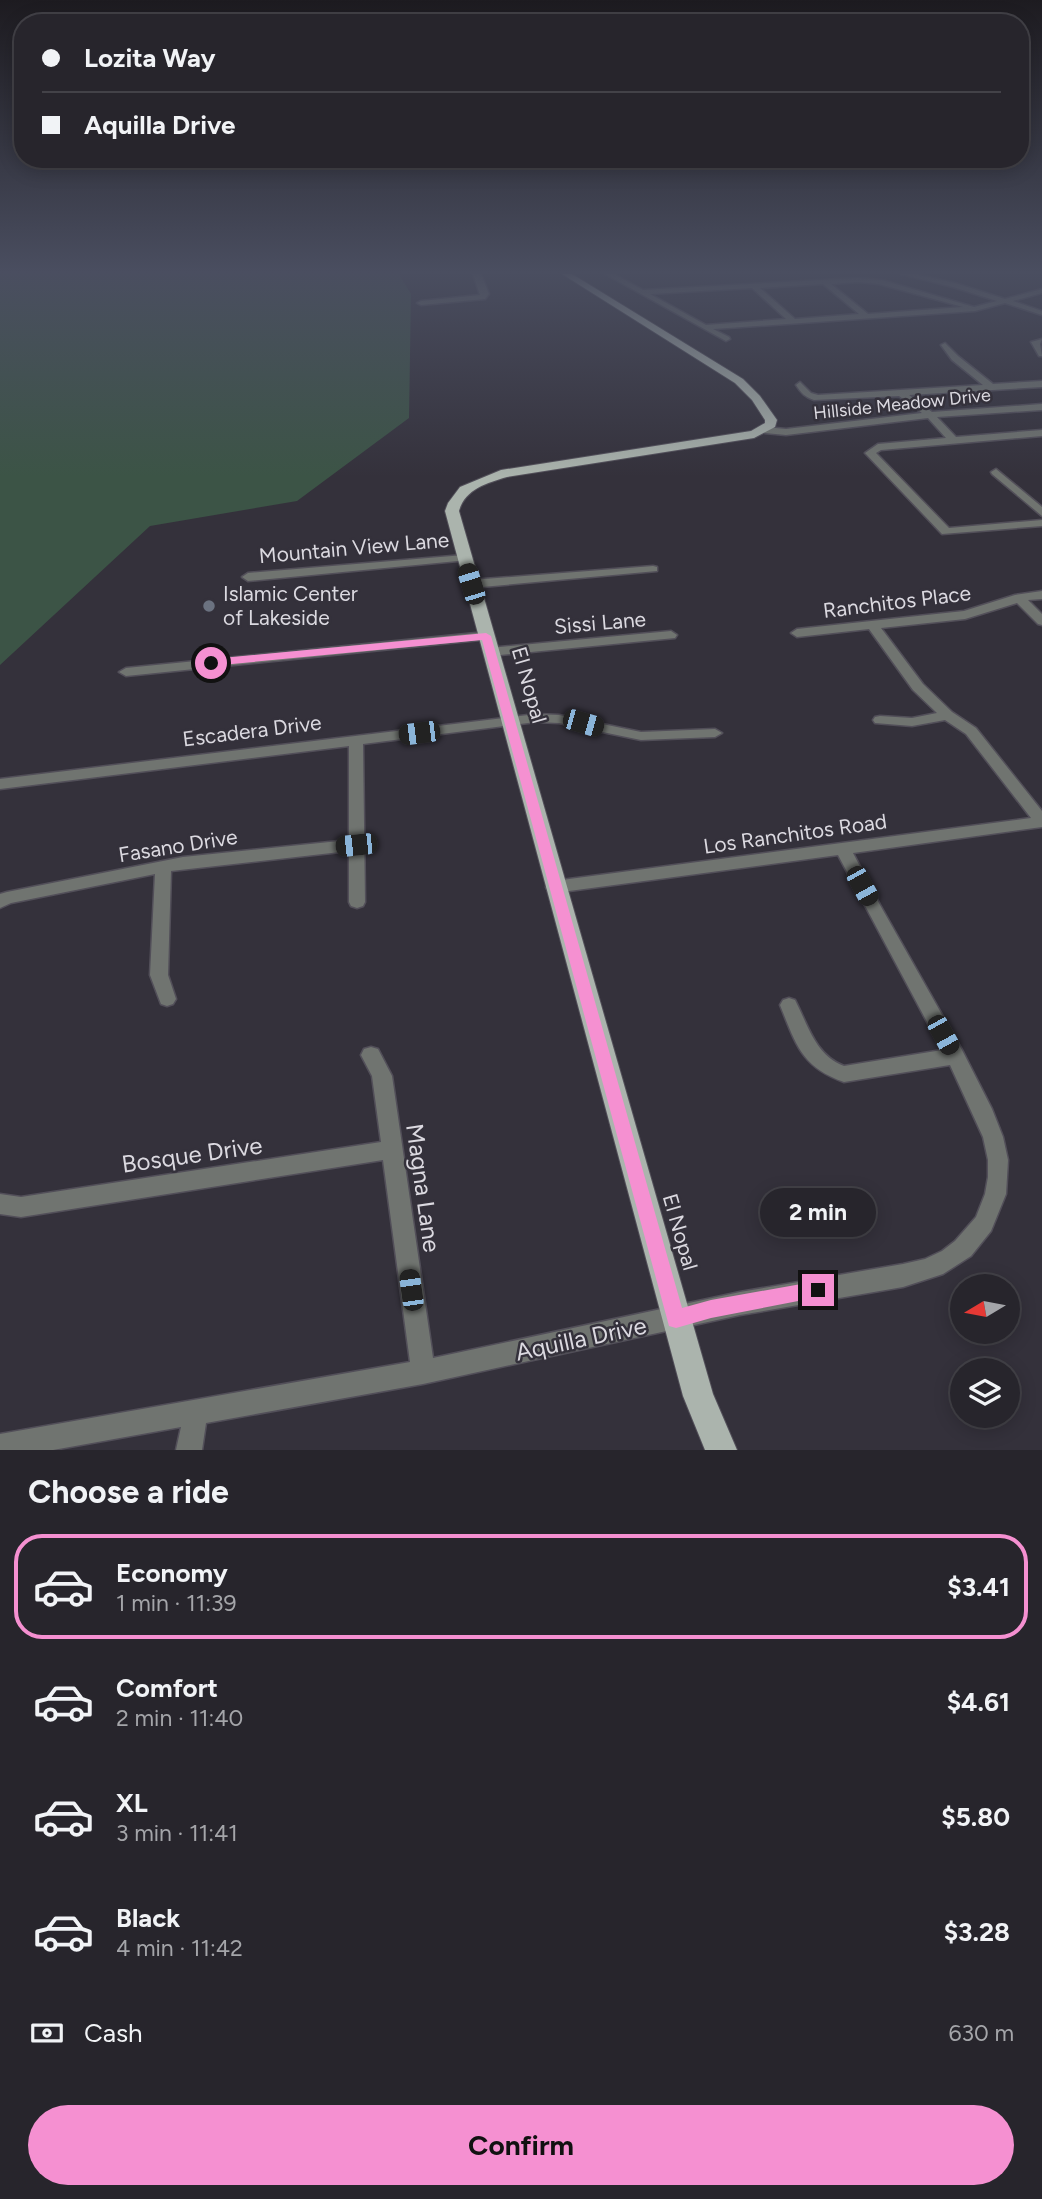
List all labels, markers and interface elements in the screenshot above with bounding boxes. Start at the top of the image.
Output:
text: Lozita Way [84,42,216,74]
text: Aquilla Drive [84,109,235,141]
street label: Hillside Meadow Drive [812,384,992,424]
street label: Mountain View Lane [258,527,450,568]
car [455,561,488,607]
street label: Ranchitos Place [822,580,972,623]
place label: Islamic Center of Lakeside [223,581,358,630]
marker: Islamic Center of Lakeside [201,598,217,614]
street label: Sissi Lane [553,606,647,639]
street label: El Nopal [507,644,552,726]
route start [195,647,227,679]
car [560,707,607,739]
street label: Escadera Drive [181,710,323,751]
car [397,720,442,746]
street label: Los Ranchitos Road [702,808,888,859]
street label: Fasano Drive [117,824,239,867]
car [335,832,378,858]
car [843,863,882,909]
car [924,1012,963,1058]
street label: Magna Lane [400,1122,447,1254]
street label: Bosque Drive [120,1130,264,1179]
callout: 2 min [760,1188,876,1238]
street label: El Nopal [658,1191,703,1273]
text: 2 min [789,1198,847,1226]
car [398,1268,425,1312]
route end [802,1274,834,1306]
north arrow [950,1274,1020,1344]
map controls [950,1274,1020,1428]
street label: Aquilla Drive [513,1310,649,1367]
button: layers [950,1358,1020,1428]
text: Choose a ride [28,1473,229,1511]
icon: car [32,1555,95,1618]
text: Economy [116,1557,228,1589]
text: $3.41 [947,1571,1010,1603]
text: 1 min · 11:39 [116,1589,236,1617]
icon: car [32,1670,95,1733]
text: Comfort [116,1672,218,1704]
text: $4.61 [947,1686,1010,1718]
text: 2 min · 11:40 [116,1704,243,1732]
icon: car [32,1785,95,1848]
text: XL [116,1787,148,1819]
text: $5.80 [941,1801,1010,1833]
text: 3 min · 11:41 [116,1819,238,1847]
icon: car [32,1900,95,1963]
text: Black [116,1902,180,1934]
text: $3.28 [944,1916,1010,1948]
text: 4 min · 11:42 [116,1934,243,1962]
icon: cash [28,2014,66,2052]
text: Cash [84,2017,143,2049]
text: 630 m [948,2019,1014,2047]
button: Confirm [28,2105,1014,2185]

